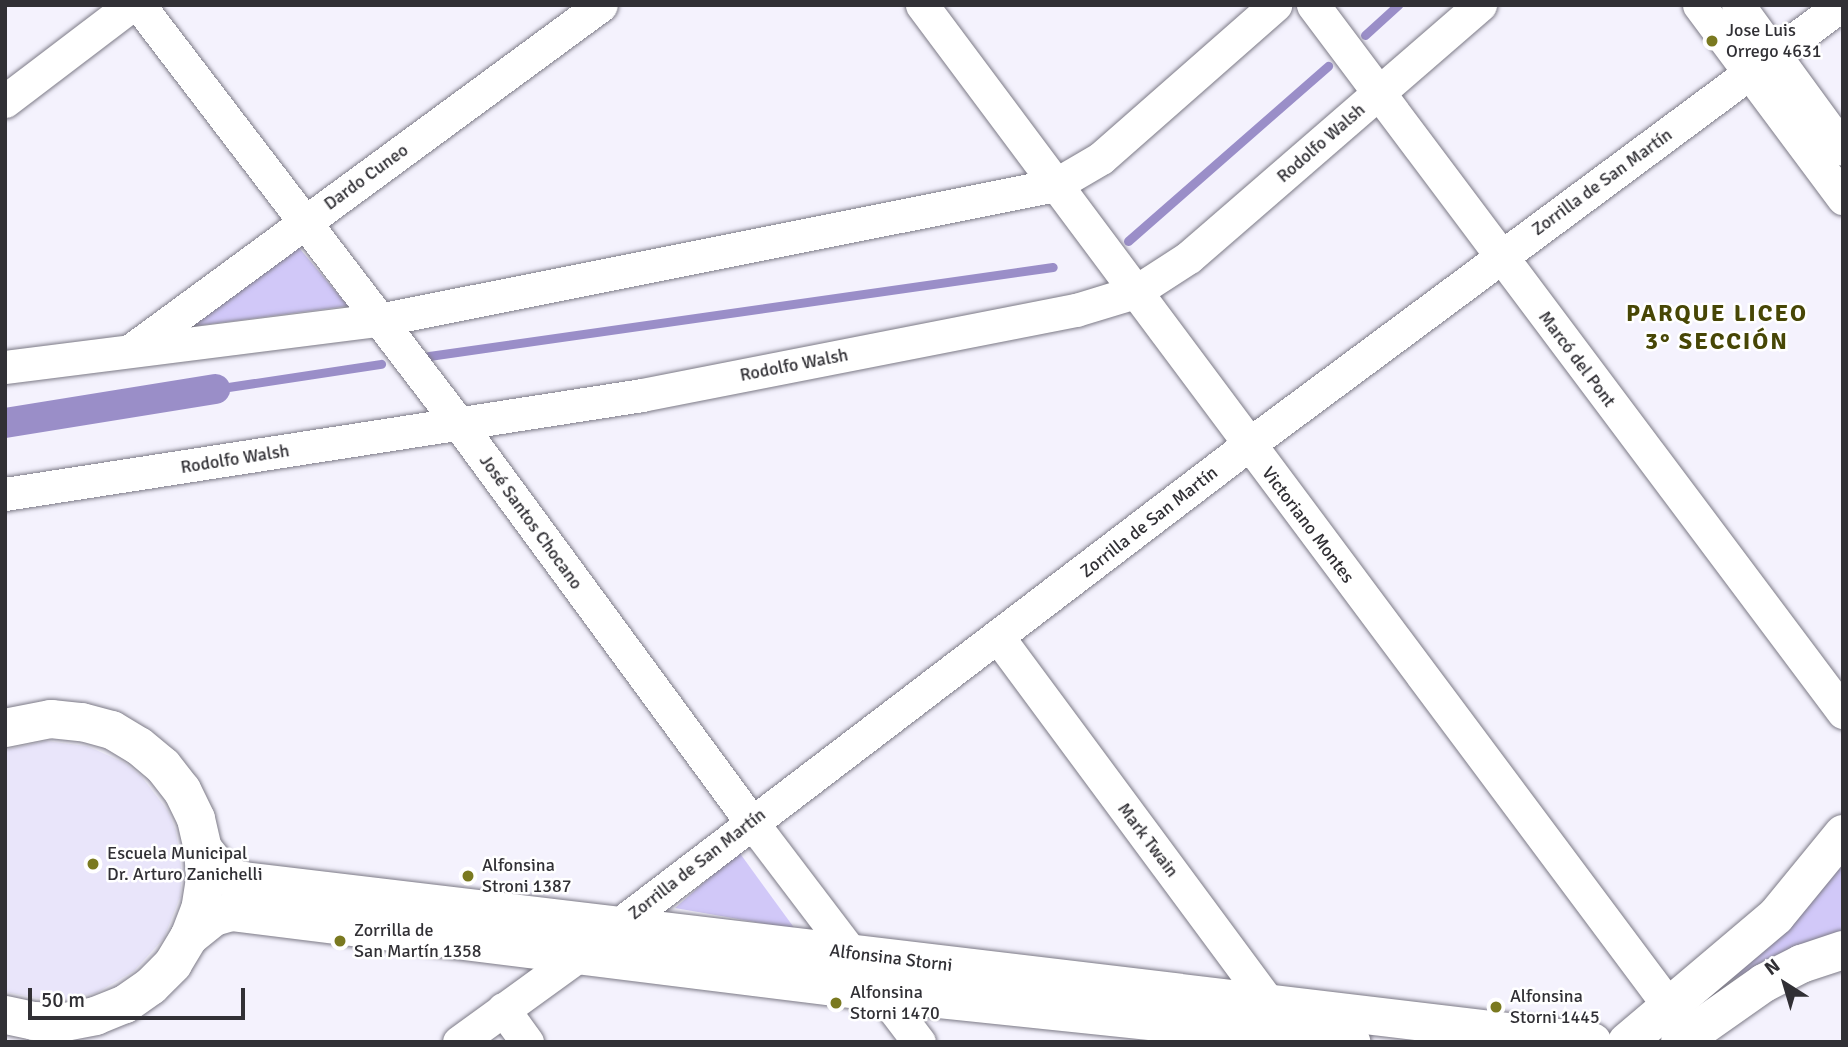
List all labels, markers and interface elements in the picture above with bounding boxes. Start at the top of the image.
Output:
place label: Jose Luis Orrego 4631 [1726,20,1821,62]
marker: Jose Luis Orrego 4631 [1704,33,1720,49]
street label: Rodolfo Walsh [1272,99,1370,187]
street label: Zorrilla de San Martín [1528,124,1676,240]
street label: Dardo Cuneo [320,139,412,215]
district label: PARQUE LICEO 3° SECCIÓN [1628,300,1806,356]
street label: Marcó del Pont [1534,307,1620,411]
street label: Rodolfo Walsh [738,344,850,386]
street label: Rodolfo Walsh [179,440,291,478]
street label: José Santos Chocano [475,450,587,594]
street label: Zorrilla de San Martín [1076,462,1222,582]
street label: Victoriano Montes [1257,463,1359,587]
street label: Mark Twain [1113,799,1183,881]
street label: Zorrilla de San Martín [624,804,770,924]
place label: Escuela Municipal Dr. Arturo Zanichelli [107,843,263,886]
place label: Alfonsina Stroni 1387 [482,855,571,898]
marker: Escuela Municipal Dr. Arturo Zanichelli [85,856,101,872]
marker: Alfonsina Stroni 1387 [460,868,476,884]
place label: Zorrilla de San Martín 1358 [354,920,482,962]
marker: Zorrilla de San Martín 1358 [332,933,348,949]
street label: Alfonsina Storni [828,940,954,976]
north arrow [1750,949,1820,1019]
text: N [1760,954,1785,981]
scale bar [32,974,248,1018]
place label: Alfonsina Storni 1470 [850,982,940,1024]
place label: Alfonsina Storni 1445 [1510,986,1600,1028]
text: 50 m [41,987,85,1013]
marker: Alfonsina Storni 1470 [828,995,844,1011]
marker: Alfonsina Storni 1445 [1488,999,1504,1015]

